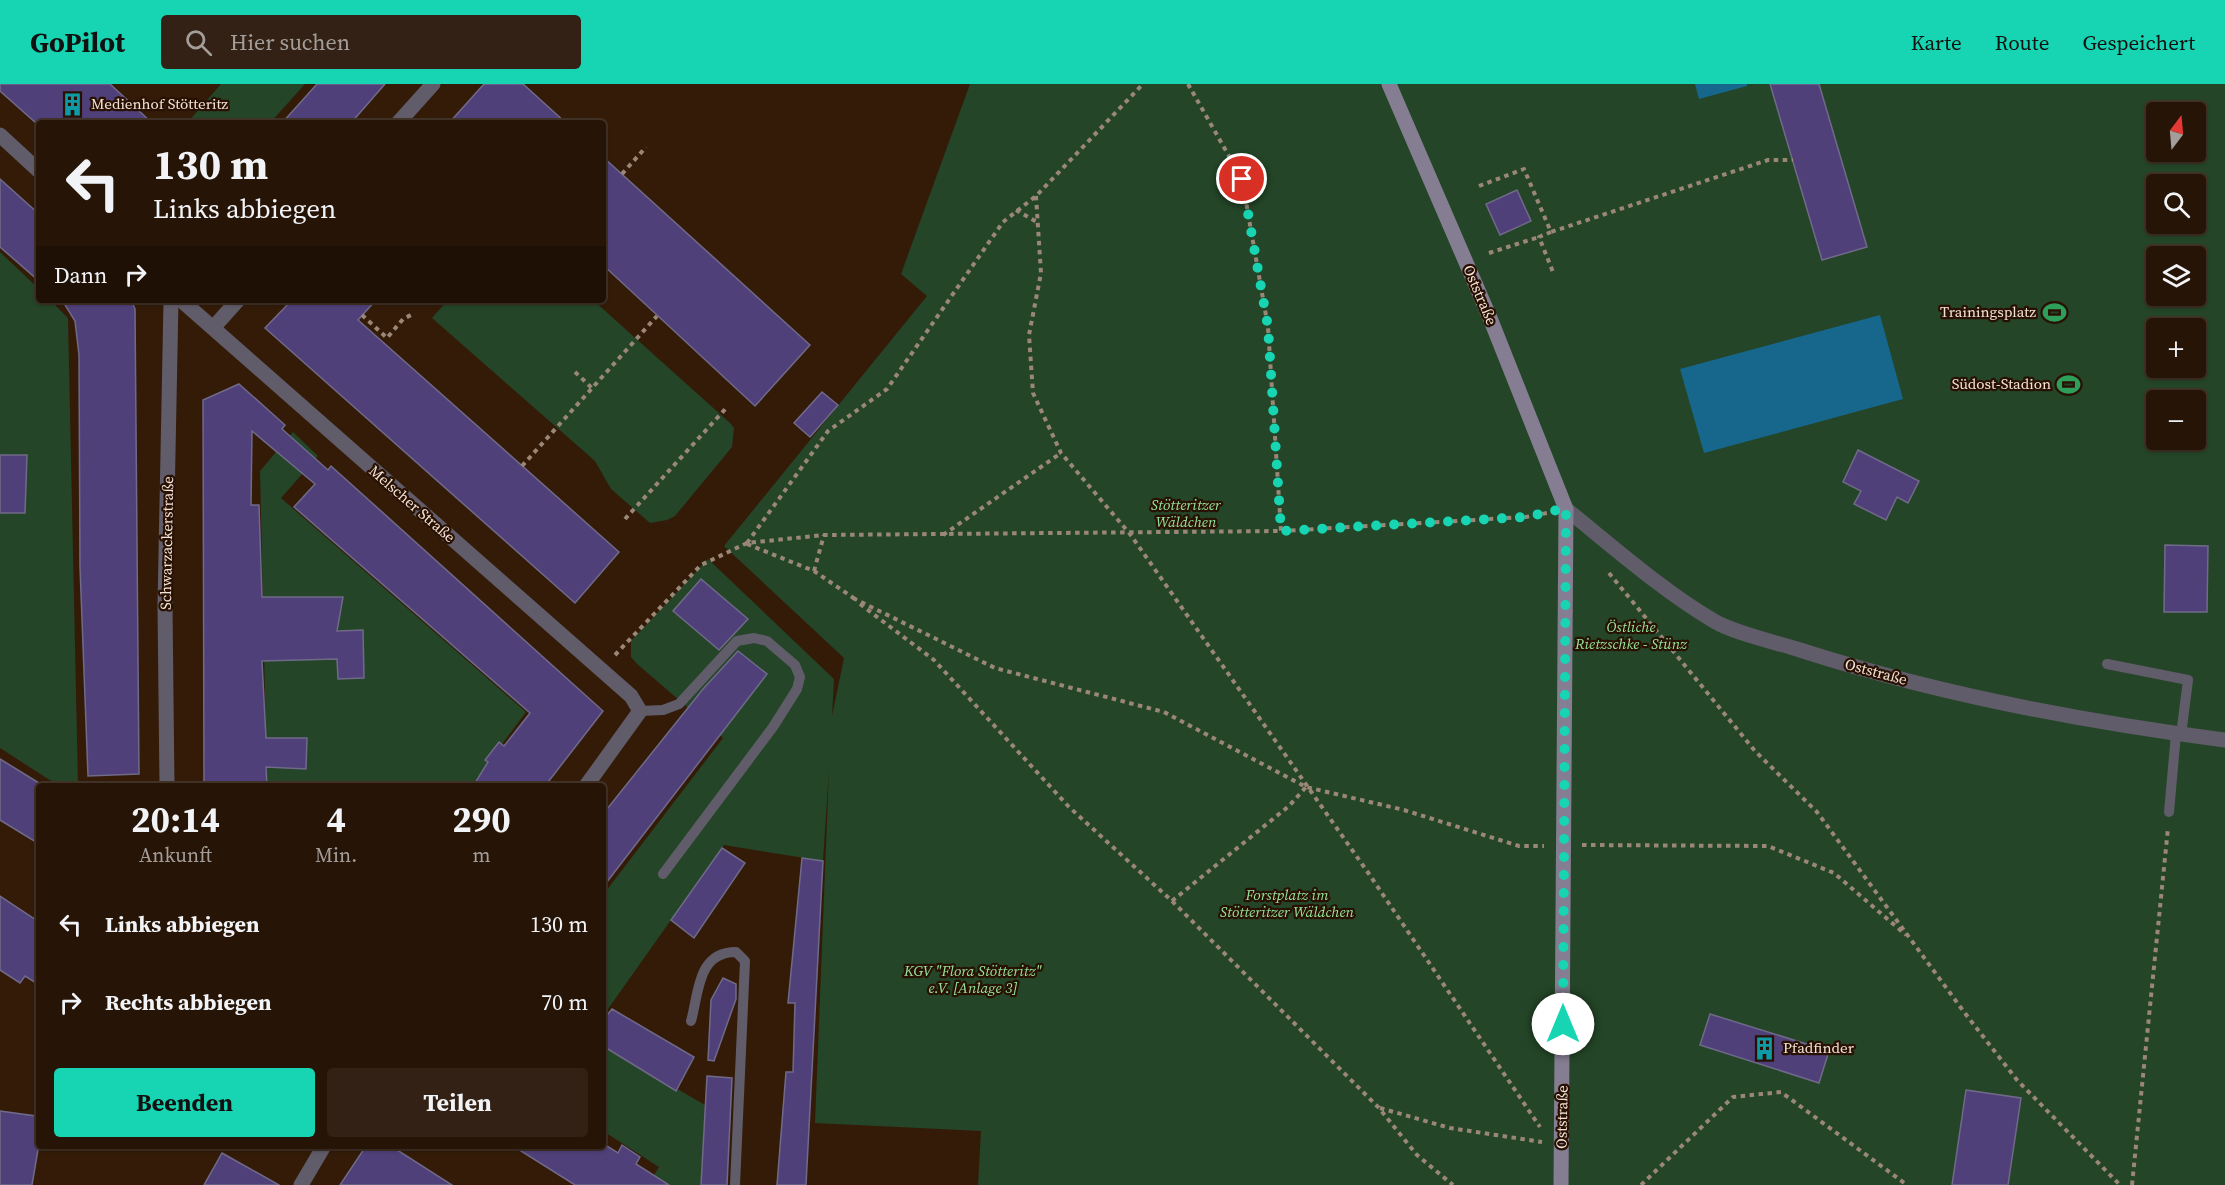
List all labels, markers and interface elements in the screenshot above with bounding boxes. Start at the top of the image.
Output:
search box [161,15,581,69]
text: GoPilot [30,23,125,61]
icon: search [182,26,215,59]
text: Hier suchen [230,27,350,57]
text: Karte [1911,28,1962,57]
text: Route [1995,28,2049,57]
text: Gespeichert [2082,28,2195,57]
building icon: Medienhof Stötteritz [60,91,86,117]
place label: Medienhof Stötteritz [91,93,228,114]
north arrow [2146,102,2206,162]
map controls [2146,102,2206,450]
text: 130 m [153,135,268,193]
icon: left [54,144,132,222]
pin [1216,153,1267,204]
icon: arrive [1225,162,1258,195]
button: search [2146,174,2206,234]
text: Links abbiegen [153,190,336,227]
button: layers [2146,246,2206,306]
icon: right [119,258,152,291]
text: Dann [54,260,107,290]
street label: Oststraße [1458,261,1503,329]
sports icon: Trainingsplatz [2041,299,2067,325]
place label: Trainingsplatz [1940,301,2036,322]
button: + [2146,318,2206,378]
sports icon: Südost-Stadion [2056,371,2082,397]
place label: Südost-Stadion [1952,373,2051,394]
button: − [2146,390,2206,450]
street label: Melscher Straße [365,460,460,547]
street label: Schwarzackerstraße [155,476,178,610]
park label: Stötteritzer Wäldchen [1151,494,1222,532]
park label: Östliche Rietzschke - Stünz [1574,616,1688,654]
street label: Oststraße [1843,653,1910,690]
text: 20:14 [131,795,220,844]
text: 4 [326,795,346,844]
text: 290 [452,795,511,844]
text: Ankunft [139,841,212,869]
text: Min. [315,841,357,869]
text: m [473,841,491,869]
park label: Forstplatz im Stötteritzer Wäldchen [1220,884,1355,922]
icon: left [54,908,87,941]
text: Links abbiegen [105,909,260,939]
text: 130 m [530,909,588,939]
park label: KGV "Flora Stötteritz" e.V. [Anlage 3] [903,960,1043,998]
icon: right [54,986,87,1019]
text: Rechts abbiegen [105,987,272,1017]
text: 70 m [541,987,588,1017]
position arrow [1531,992,1595,1056]
building icon: Pfadfinder [1752,1035,1778,1061]
place label: Pfadfinder [1783,1037,1855,1058]
button: Beenden [54,1068,315,1137]
button: Teilen [327,1068,588,1137]
street label: Oststraße [1550,1085,1573,1149]

